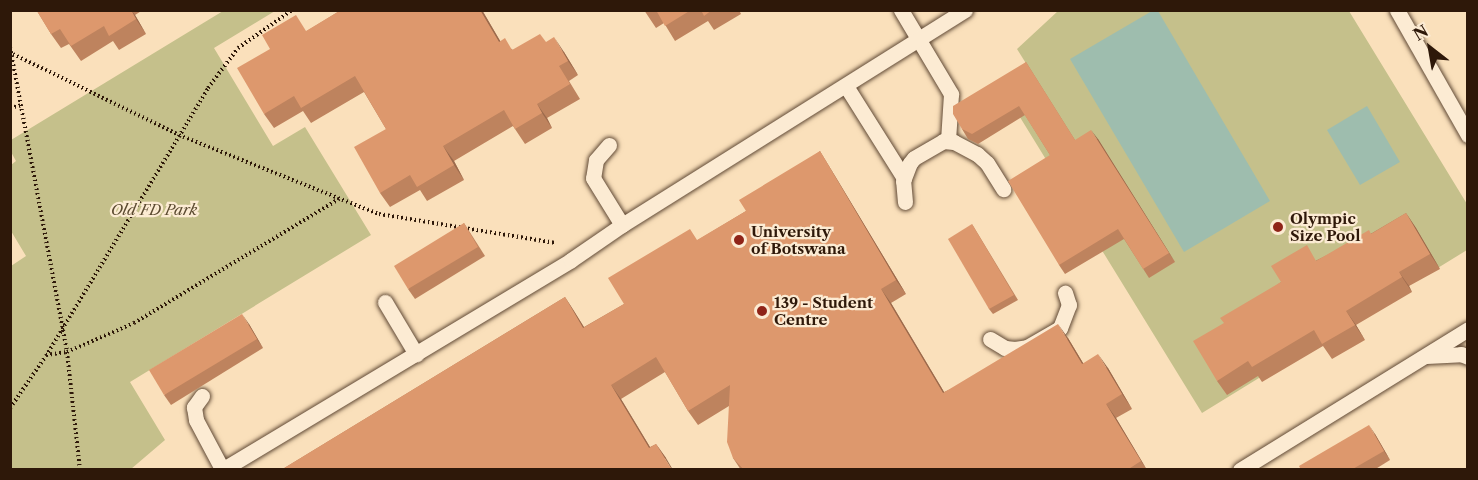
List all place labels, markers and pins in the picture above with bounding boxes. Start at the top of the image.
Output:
place label: Olympic Size Pool [1290,209,1360,244]
marker: Olympic Size Pool [1271,220,1285,234]
place label: University of Botswana [751,222,846,257]
marker: University of Botswana [732,233,746,247]
place label: 139 - Student Centre [774,293,873,328]
marker: 139 - Student Centre [755,304,769,318]

